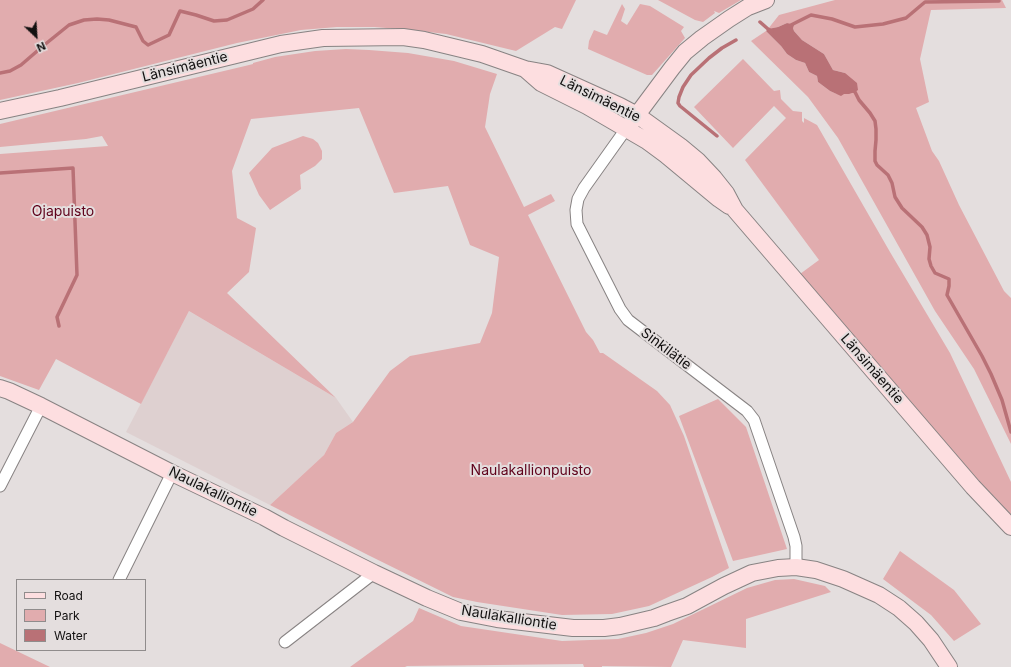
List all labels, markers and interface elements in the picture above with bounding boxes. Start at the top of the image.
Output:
north arrow [16,16,56,56]
text: N [34,39,48,55]
street label: Länsimäentie [141,48,229,86]
street label: Länsimäentie [557,72,643,126]
park label: Ojapuisto [32,204,94,220]
street label: Sinkilätie [637,325,695,373]
street label: Länsimäentie [837,330,907,408]
street label: Naulakalliontie [166,463,260,521]
park label: Naulakallionpuisto [471,463,591,479]
legend [16,579,146,651]
text: Road [54,588,83,603]
street label: Naulakalliontie [460,602,558,634]
text: Park [54,608,80,623]
text: Water [54,628,87,643]

